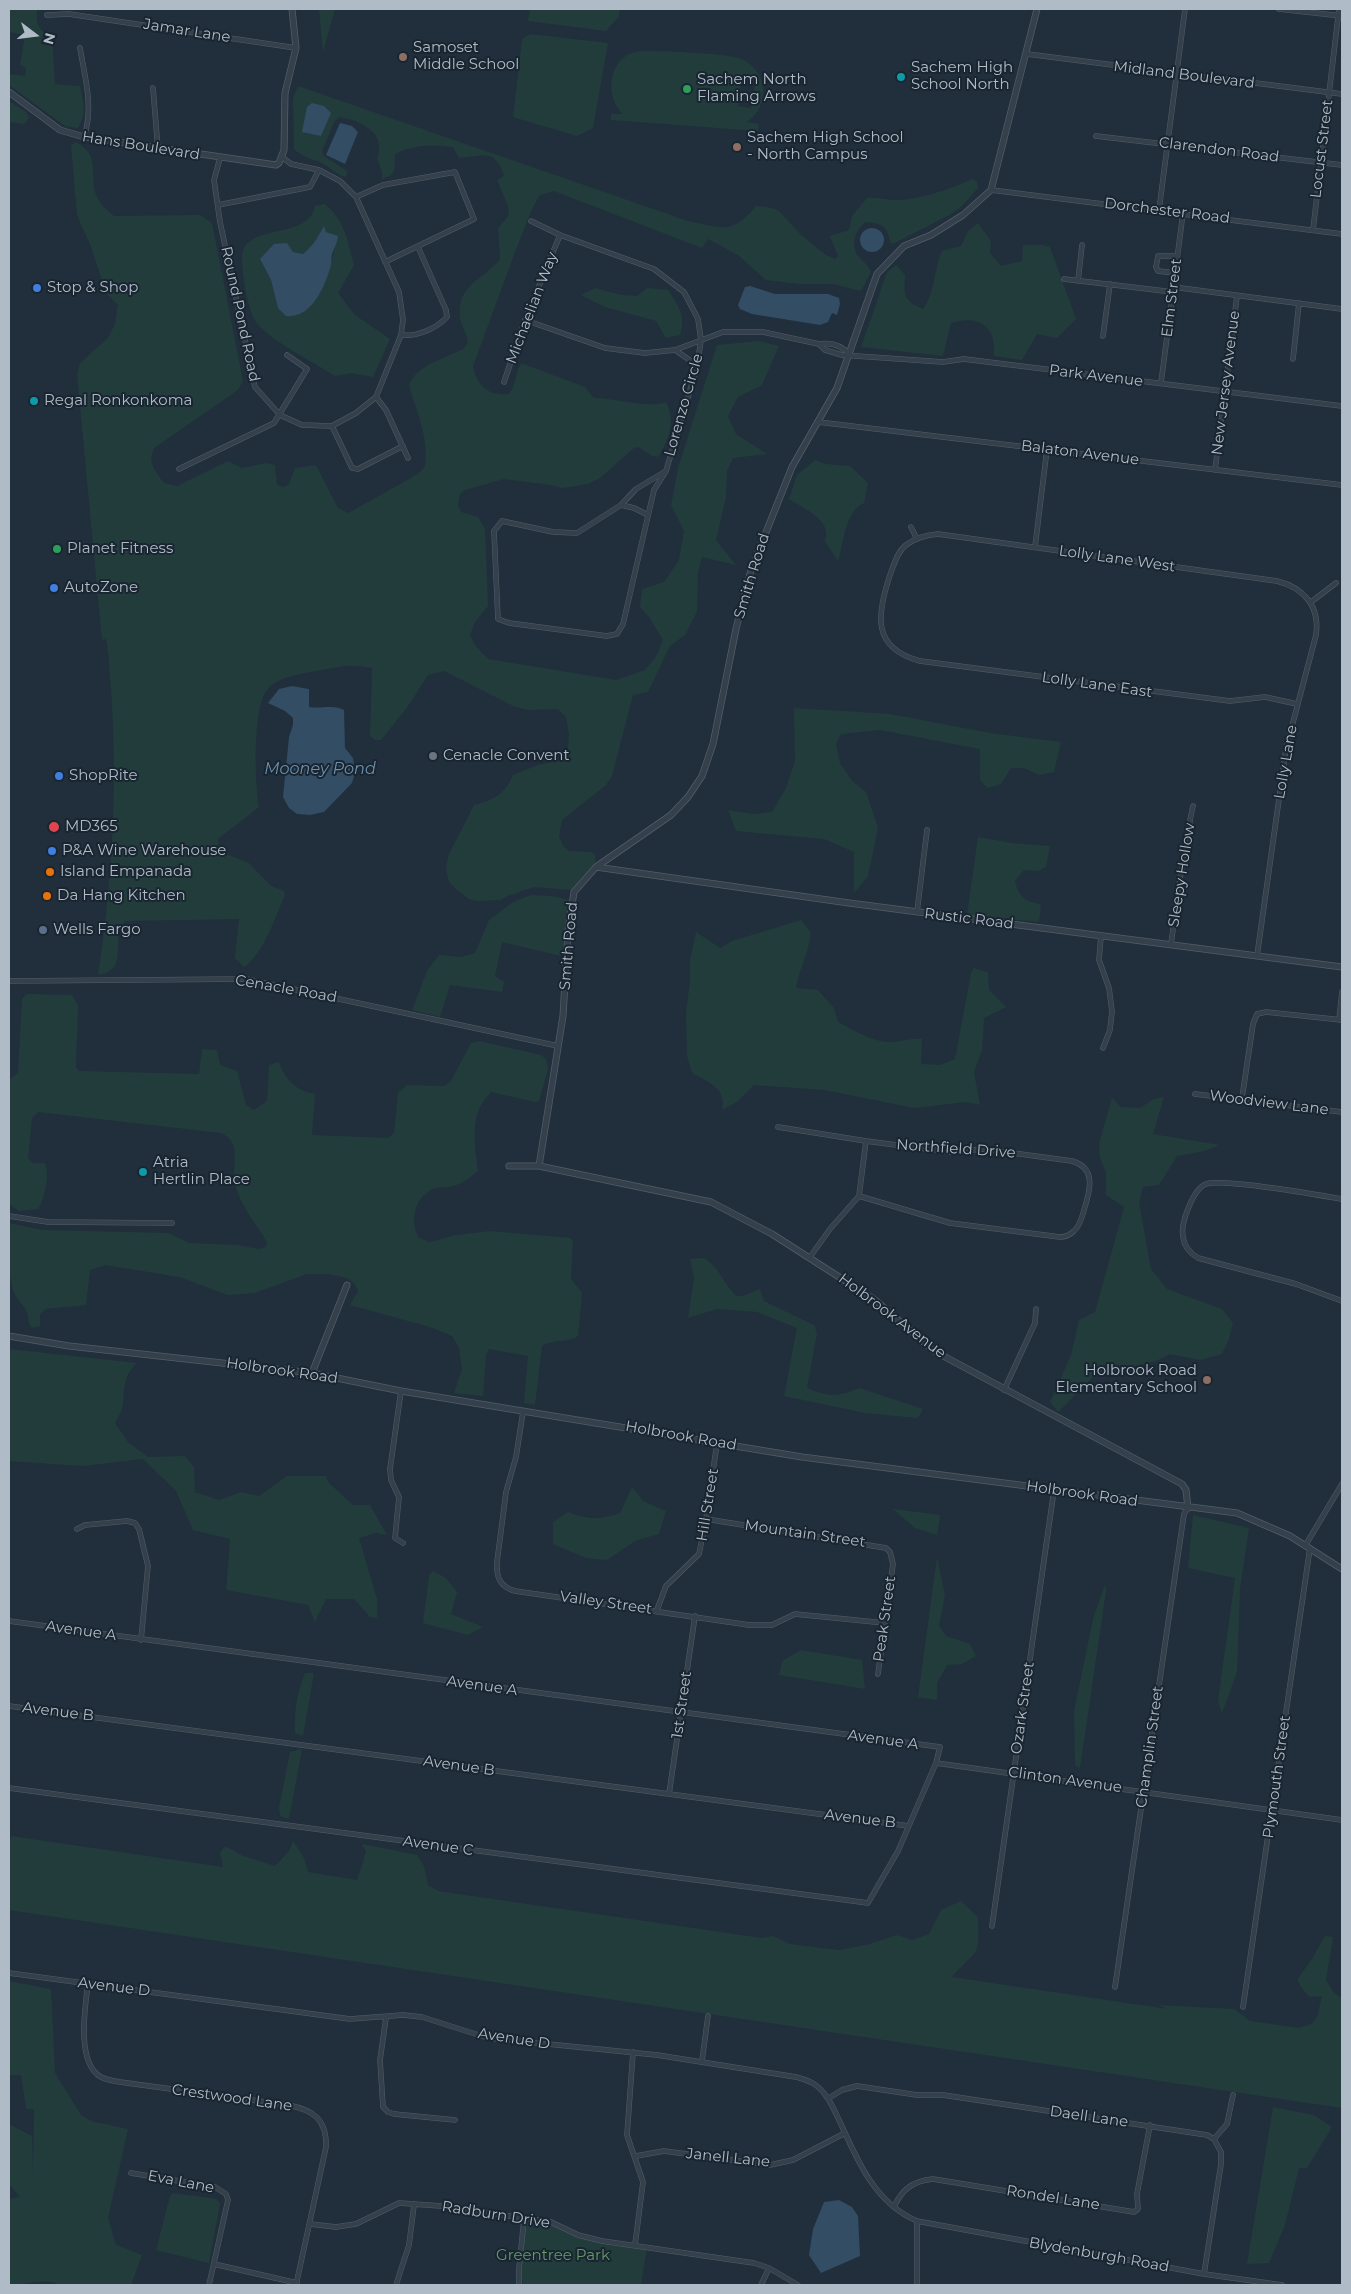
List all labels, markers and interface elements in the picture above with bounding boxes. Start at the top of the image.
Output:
north arrow [10,10,60,60]
street label: Jamar Lane [142,15,232,47]
text: N [39,31,60,47]
place label: Samoset Middle School [413,39,519,74]
marker: Samoset Middle School [397,51,409,63]
street label: Midland Boulevard [1112,57,1256,93]
place label: Sachem High School North [911,59,1013,94]
place label: Sachem North Flaming Arrows [697,71,816,106]
marker: Sachem High School North [895,71,907,83]
marker: Sachem North Flaming Arrows [681,83,693,95]
street label: Locust Street [1307,99,1337,199]
street label: Hans Boulevard [81,128,201,164]
place label: Sachem High School - North Campus [747,129,904,164]
street label: Clarendon Road [1158,134,1280,166]
marker: Sachem High School - North Campus [731,141,743,153]
street label: Dorchester Road [1103,194,1231,228]
street label: Round Pond Road [217,245,263,383]
street label: Michaelian Way [502,250,562,366]
street label: Elm Street [1158,258,1186,338]
place label: Stop & Shop [47,279,138,297]
marker: Stop & Shop [31,282,43,294]
street label: New Jersey Avenue [1208,310,1244,456]
street label: Lorenzo Circle [661,352,707,458]
street label: Park Avenue [1048,361,1144,391]
place label: Regal Ronkonkoma [44,392,192,410]
marker: Regal Ronkonkoma [28,395,40,407]
street label: Balaton Avenue [1020,437,1140,469]
street label: Smith Road [730,531,774,621]
place label: Planet Fitness [67,540,173,558]
street label: Lolly Lane West [1058,542,1176,576]
marker: Planet Fitness [51,543,63,555]
place label: AutoZone [64,579,138,597]
marker: AutoZone [48,582,60,594]
street label: Lolly Lane East [1041,668,1153,702]
street label: Lolly Lane [1271,723,1301,801]
place label: Cenacle Convent [443,747,570,765]
marker: Cenacle Convent [427,750,439,762]
water label: Mooney Pond [264,759,376,779]
place label: ShopRite [69,767,138,785]
marker: ShopRite [53,770,65,782]
place label: MD365 [65,818,118,836]
marker: MD365 [47,820,61,834]
street label: Sleepy Hollow [1165,822,1199,928]
place label: P&A Wine Warehouse [62,842,226,860]
marker: P&A Wine Warehouse [46,845,58,857]
place label: Island Empanada [60,863,192,881]
marker: Island Empanada [44,866,56,878]
place label: Da Hang Kitchen [57,887,186,905]
marker: Da Hang Kitchen [41,890,53,902]
street label: Smith Road [556,901,582,991]
street label: Rustic Road [923,905,1015,933]
place label: Wells Fargo [53,921,141,939]
marker: Wells Fargo [37,924,49,936]
street label: Cenacle Road [234,971,338,1007]
street label: Woodview Lane [1208,1087,1330,1119]
street label: Northfield Drive [896,1136,1016,1162]
place label: Atria Hertlin Place [153,1154,250,1189]
marker: Atria Hertlin Place [137,1166,149,1178]
street label: Holbrook Avenue [835,1270,949,1362]
street label: Holbrook Road [225,1354,339,1388]
place label: Holbrook Road Elementary School [1056,1362,1197,1397]
marker: Holbrook Road Elementary School [1201,1374,1213,1386]
street label: Holbrook Road [624,1417,738,1455]
street label: Hill Street [693,1467,723,1543]
street label: Holbrook Road [1025,1477,1139,1511]
street label: Mountain Street [743,1517,867,1551]
street label: Peak Street [870,1575,900,1663]
street label: Valley Street [559,1588,653,1618]
street label: Avenue A [44,1617,118,1645]
street label: Ozark Street [1008,1661,1038,1755]
street label: 1st Street [668,1670,696,1740]
street label: Avenue A [445,1672,519,1700]
street label: Champlin Street [1133,1685,1167,1809]
street label: Avenue B [21,1699,95,1725]
street label: Plymouth Street [1259,1714,1295,1840]
street label: Avenue A [846,1726,920,1754]
street label: Avenue B [422,1752,496,1780]
street label: Clinton Avenue [1007,1763,1123,1797]
street label: Avenue B [823,1806,897,1832]
street label: Avenue C [402,1832,474,1860]
street label: Avenue D [77,1974,151,2000]
street label: Avenue D [477,2024,551,2054]
street label: Crestwood Lane [171,2081,293,2115]
street label: Daell Lane [1049,2103,1129,2131]
street label: Janell Lane [685,2145,771,2171]
street label: Eva Lane [146,2167,216,2197]
street label: Rondel Lane [1005,2182,1101,2214]
street label: Radburn Drive [441,2198,551,2232]
street label: Blydenburgh Road [1027,2234,1171,2276]
park label: Greentree Park [496,2247,610,2265]

